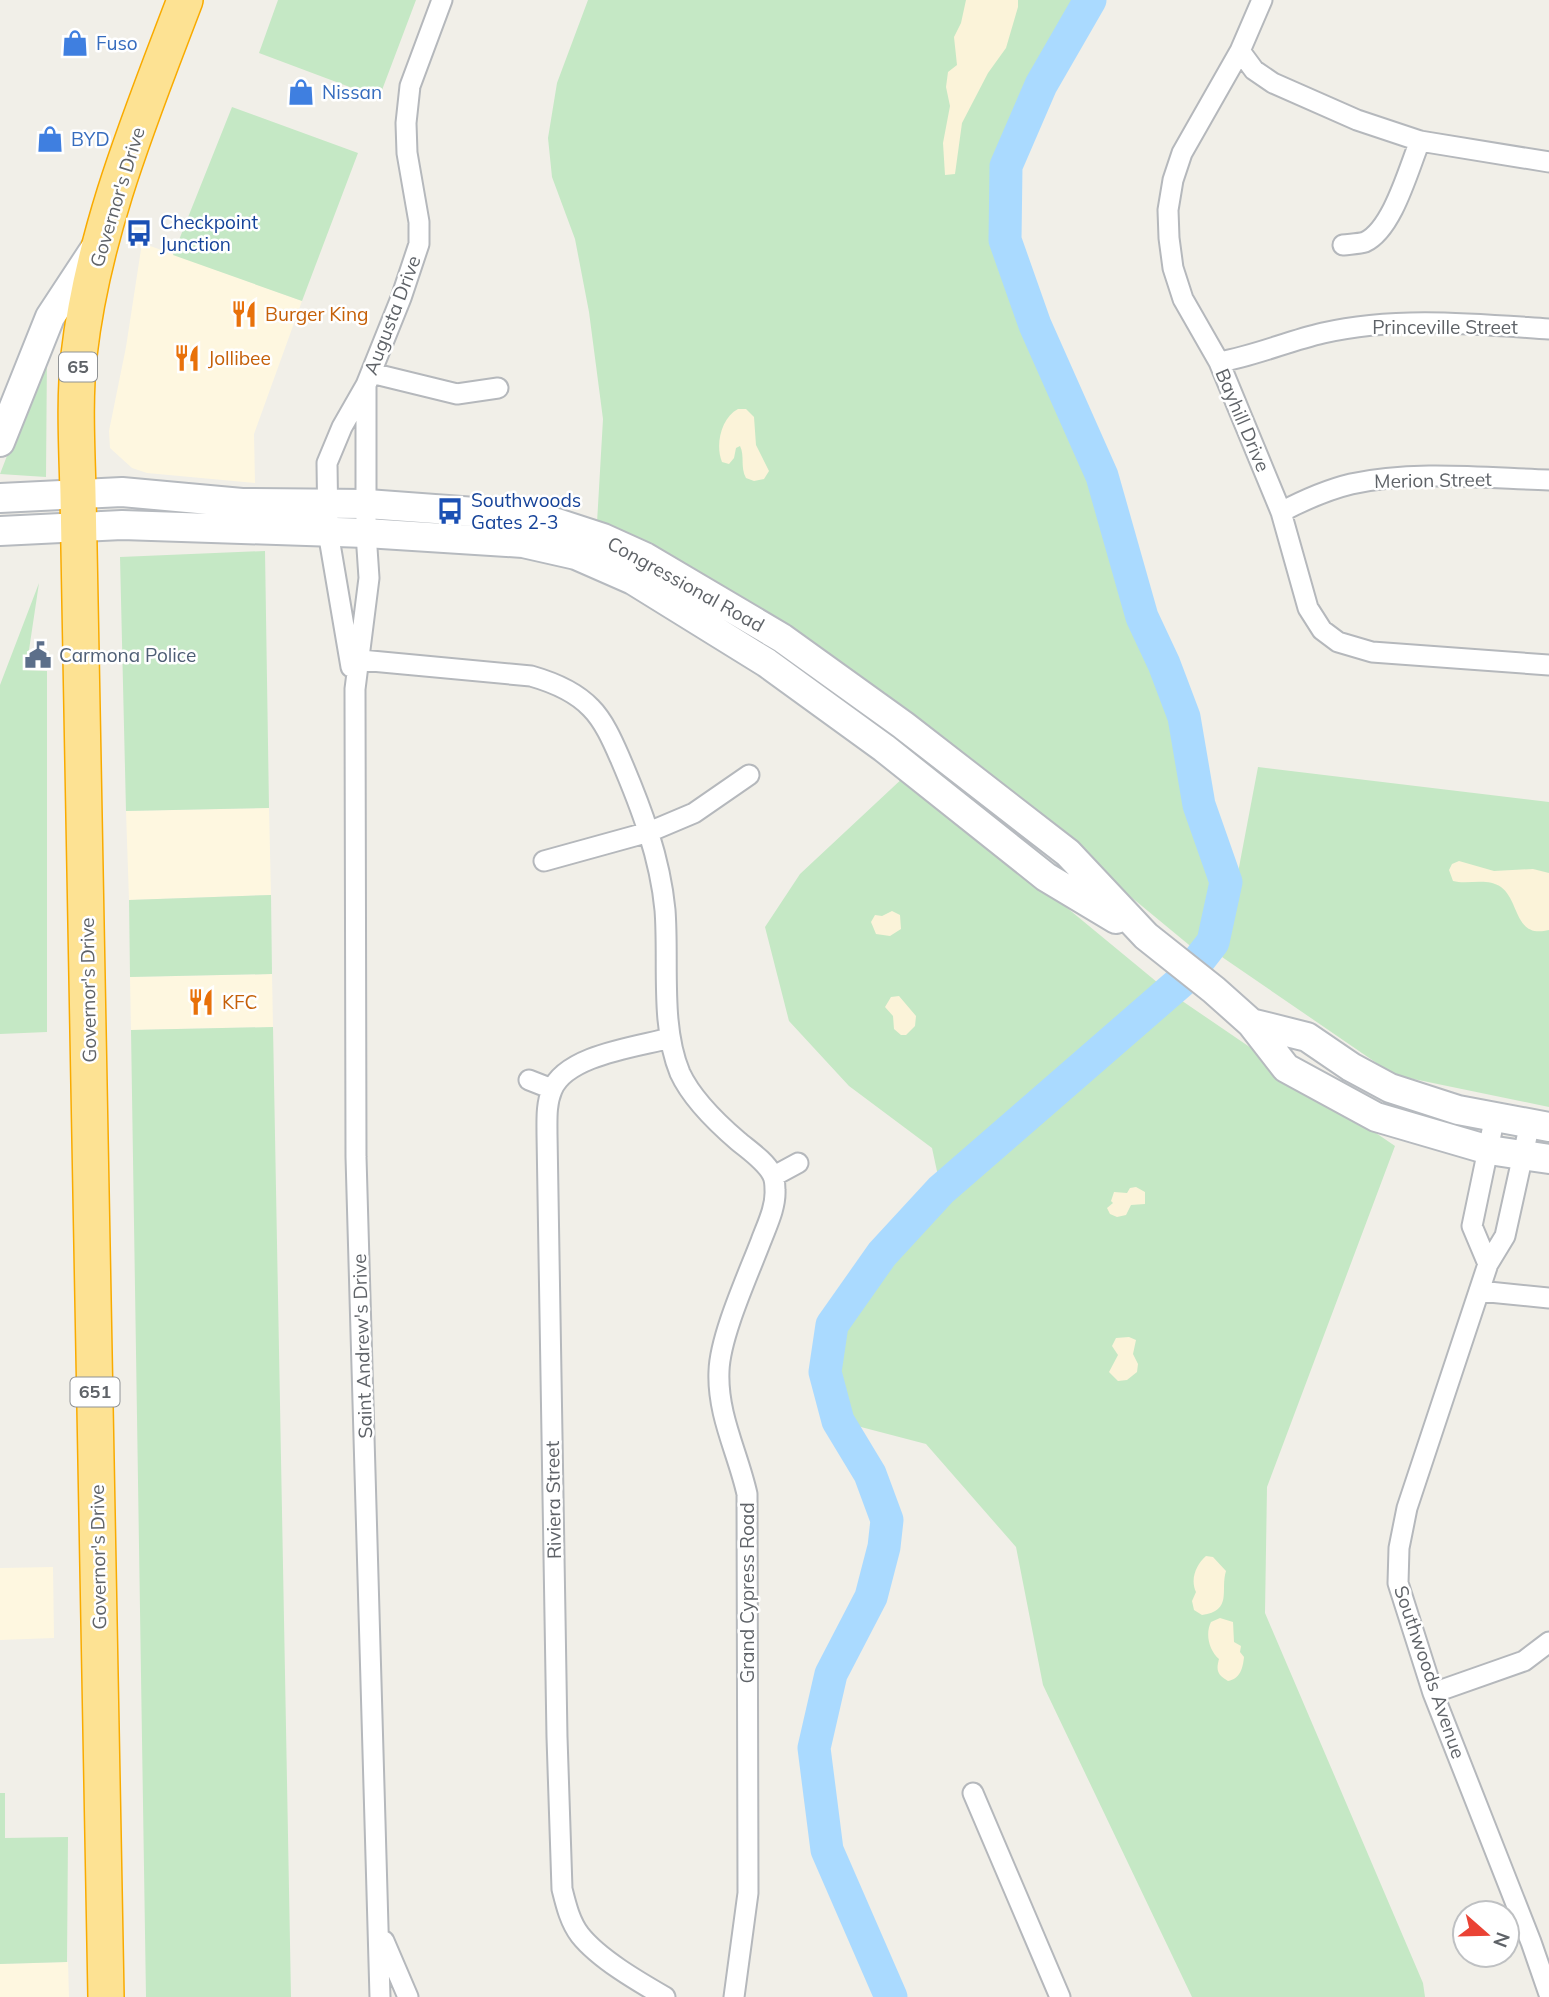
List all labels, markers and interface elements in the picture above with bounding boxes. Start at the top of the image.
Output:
shop icon: Fuso [60,28,90,58]
place label: Fuso [96,31,138,55]
shop icon: Nissan [286,77,316,107]
place label: Nissan [322,80,382,104]
shop icon: BYD [35,124,65,154]
street label: Governor's Drive [84,124,150,270]
place label: BYD [71,127,110,151]
place label: Checkpoint Junction [160,210,259,256]
bus stop icon: Checkpoint Junction [124,218,154,248]
street label: Augusta Drive [358,252,426,378]
restaurant icon: Burger King [229,299,259,329]
place label: Burger King [265,302,368,326]
street label: Princeville Street [1372,315,1518,339]
restaurant icon: Jollibee [172,343,202,373]
place label: Jollibee [208,346,271,370]
road number: 65 [59,352,97,382]
street label: Bayhill Drive [1210,365,1276,475]
street label: Merion Street [1374,467,1492,493]
place label: Southwoods Gates 2-3 [471,488,581,534]
bus stop icon: Southwoods Gates 2-3 [435,496,465,526]
street label: Congressional Road [603,531,769,637]
public building icon: Carmona Police [23,640,53,670]
place label: Carmona Police [59,643,196,667]
street label: Governor's Drive [75,917,101,1063]
restaurant icon: KFC [186,987,216,1017]
place label: KFC [222,990,257,1014]
street label: Saint Andrew's Drive [347,1253,377,1439]
road number: 651 [70,1378,119,1406]
street label: Riviera Street [540,1440,566,1559]
street label: Governor's Drive [85,1484,111,1630]
street label: Grand Cypress Road [735,1502,759,1684]
street label: Southwoods Avenue [1389,1582,1471,1762]
north arrow [1451,1899,1521,1969]
text: N [1488,1929,1516,1951]

